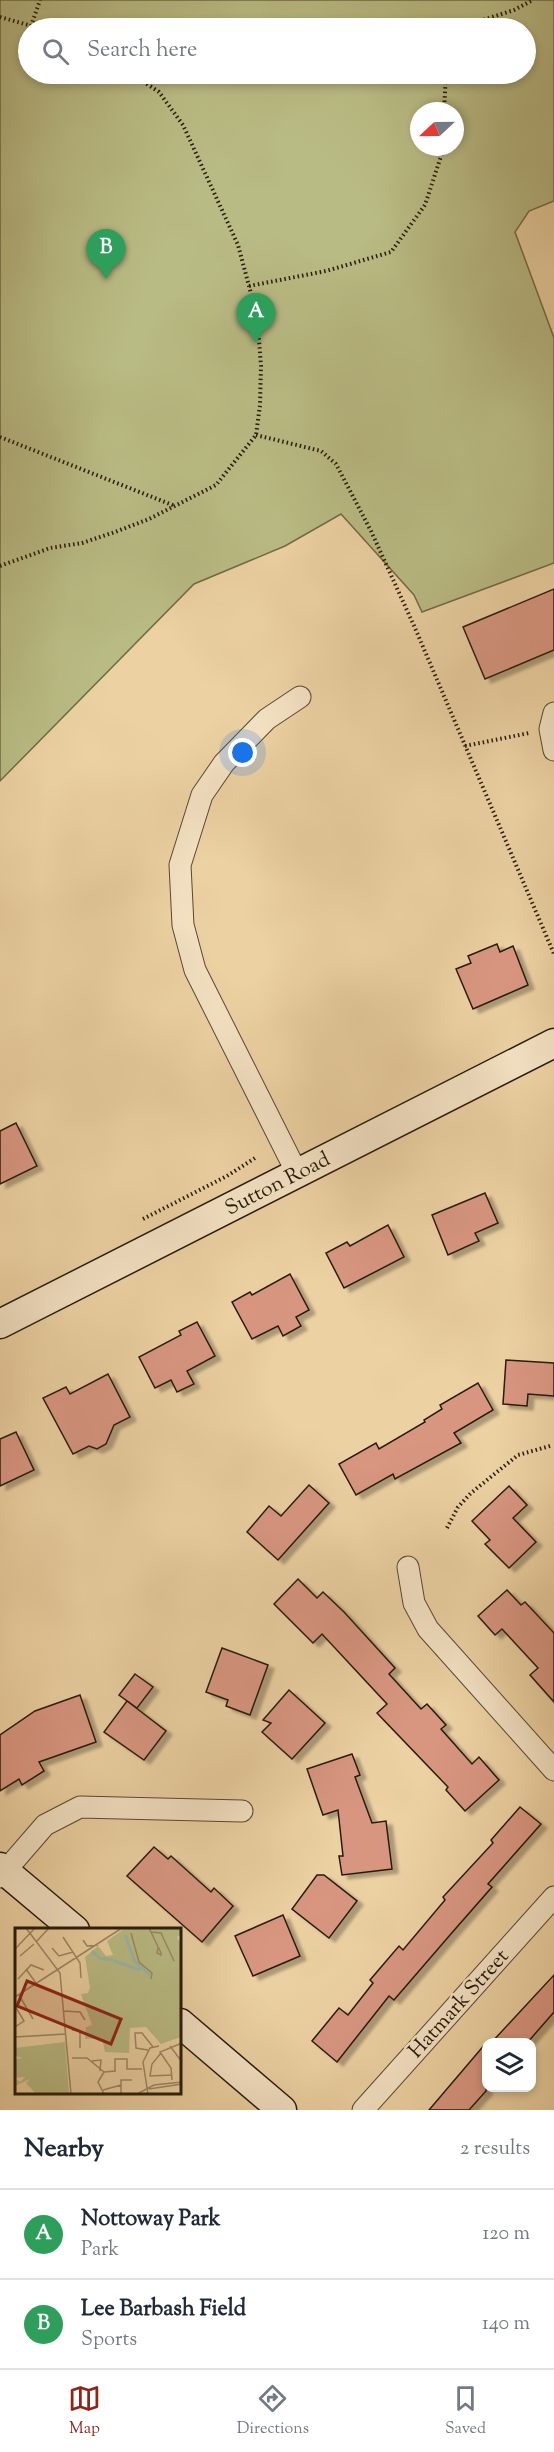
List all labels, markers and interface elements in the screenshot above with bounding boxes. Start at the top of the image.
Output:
search box [18,18,536,84]
icon: search [39,35,72,68]
text: Search here [87,35,197,67]
north arrow [410,102,464,156]
pin: B [86,230,126,279]
pin: A [236,294,276,343]
your location [228,738,257,767]
street label: Sutton Road [220,1145,336,1224]
inset map [15,1928,182,2095]
street label: Hatmark Street [402,1943,517,2066]
map controls [482,2038,536,2092]
button: layers [482,2038,536,2092]
text: Nearby [24,2131,104,2168]
text: 2 results [460,2135,530,2164]
text: Nottoway Park [81,2204,221,2236]
text: A [35,2220,52,2249]
text: 120 m [482,2220,530,2249]
text: Park [81,2236,119,2265]
text: Lee Barbash Field [81,2294,246,2326]
text: B [37,2310,50,2339]
text: 140 m [482,2310,530,2339]
text: Sports [81,2326,137,2355]
tab: Map [68,2382,101,2441]
tab: Directions [237,2382,309,2441]
tab: Saved [445,2382,486,2441]

